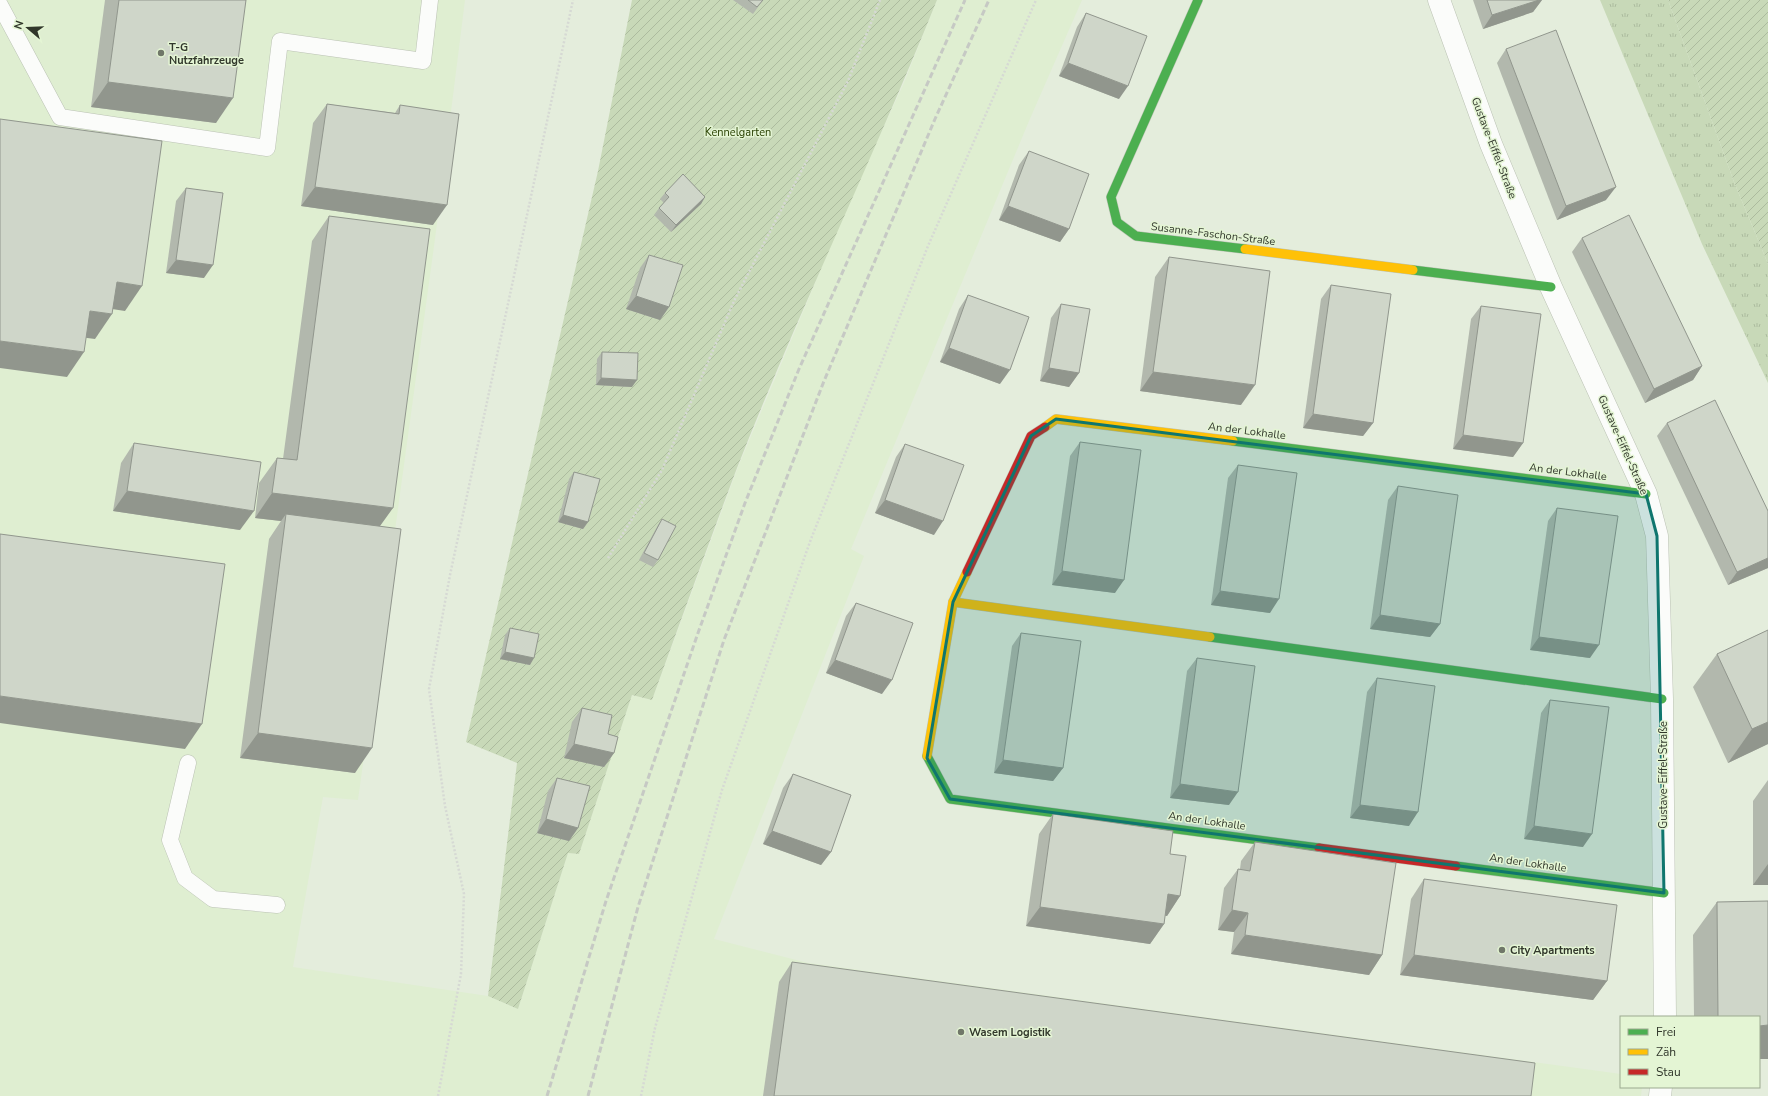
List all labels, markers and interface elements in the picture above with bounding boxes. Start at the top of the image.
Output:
north arrow [8,8,48,48]
text: N [11,19,27,31]
place label: T-G Nutzfahrzeuge [169,40,244,68]
marker: T-G Nutzfahrzeuge [156,48,166,58]
street label: Gustave-Eiffel-Straße [1468,95,1520,201]
park label: Kennelgarten [705,125,771,140]
street label: Susanne-Faschon-Straße [1150,219,1276,249]
street label: Gustave-Eiffel-Straße [1594,393,1652,497]
street label: An der Lokhalle [1207,419,1287,443]
street label: An der Lokhalle [1528,460,1608,484]
street label: Gustave-Eiffel-Straße [1656,721,1671,829]
street label: An der Lokhalle [1167,808,1247,834]
street label: An der Lokhalle [1488,850,1568,876]
place label: City Apartments [1510,943,1595,958]
marker: City Apartments [1497,945,1507,955]
legend [1620,1016,1760,1088]
text: Frei [1656,1024,1676,1040]
place label: Wasem Logistik [969,1025,1052,1040]
marker: Wasem Logistik [956,1027,966,1037]
text: Zäh [1656,1044,1676,1060]
text: Stau [1656,1064,1681,1080]

